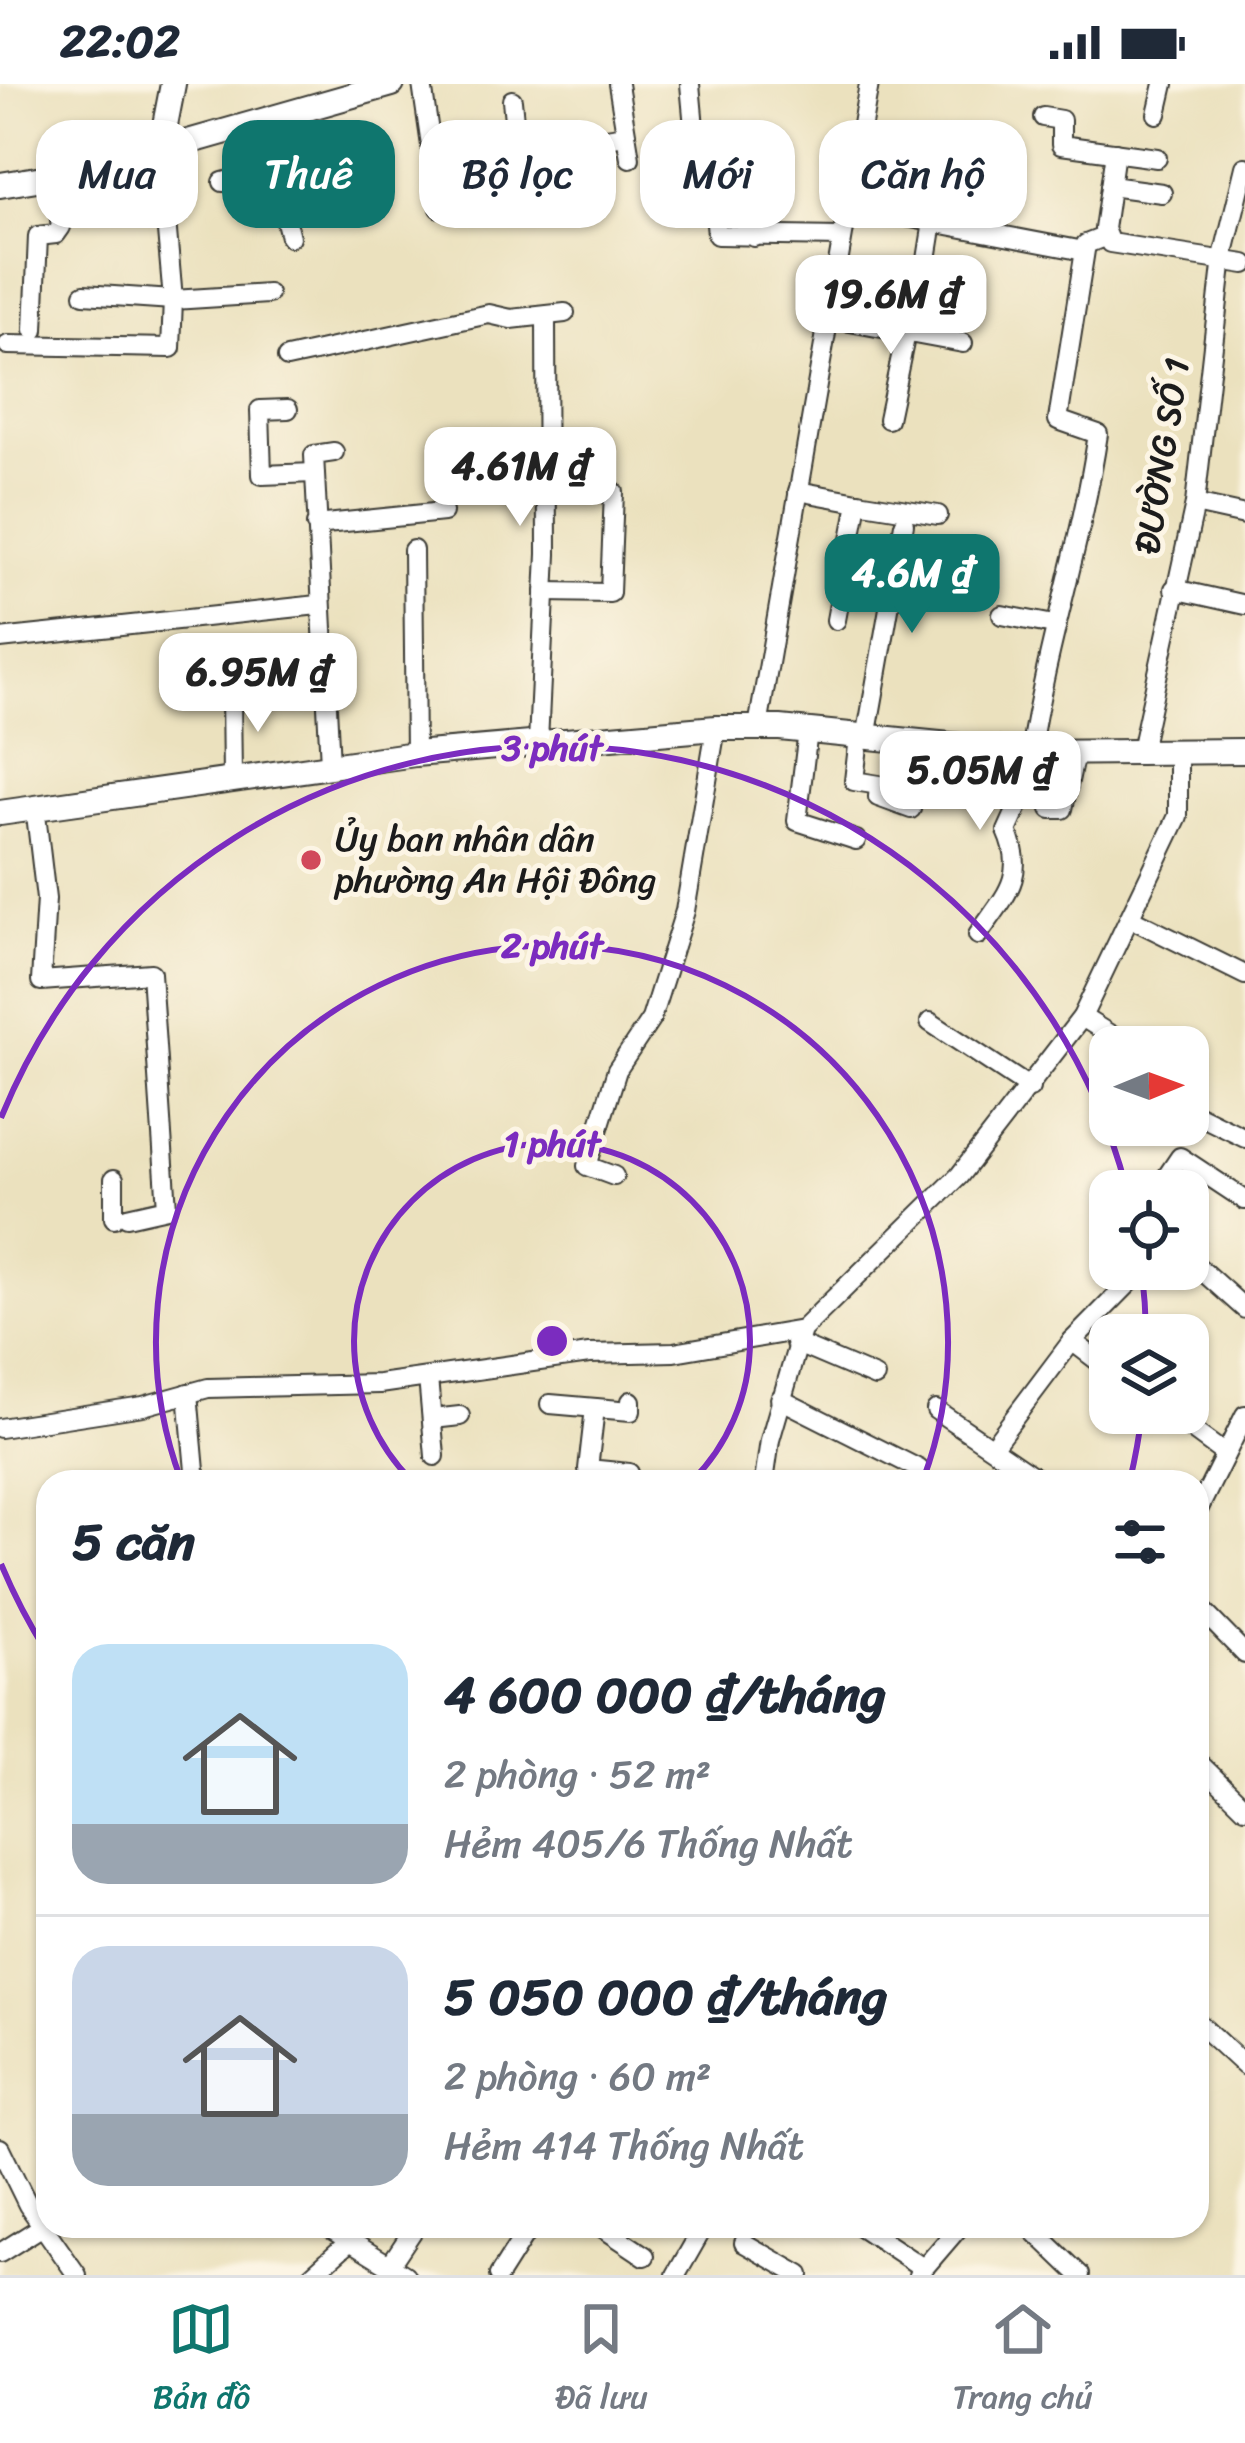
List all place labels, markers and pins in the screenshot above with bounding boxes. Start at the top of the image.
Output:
pin: 19.6M ₫ [780,255,1002,357]
pin: 4.61M ₫ [409,427,631,529]
pin: 4.6M ₫ [814,534,1010,636]
pin: 6.95M ₫ [147,633,369,735]
pin: 5.05M ₫ [869,731,1091,833]
place label: Ủy ban nhân dân phường An Hội Đông [333,807,656,912]
marker: Ủy ban nhân dân phường An Hội Đông [298,847,324,873]
centre of rings [531,1320,573,1362]

